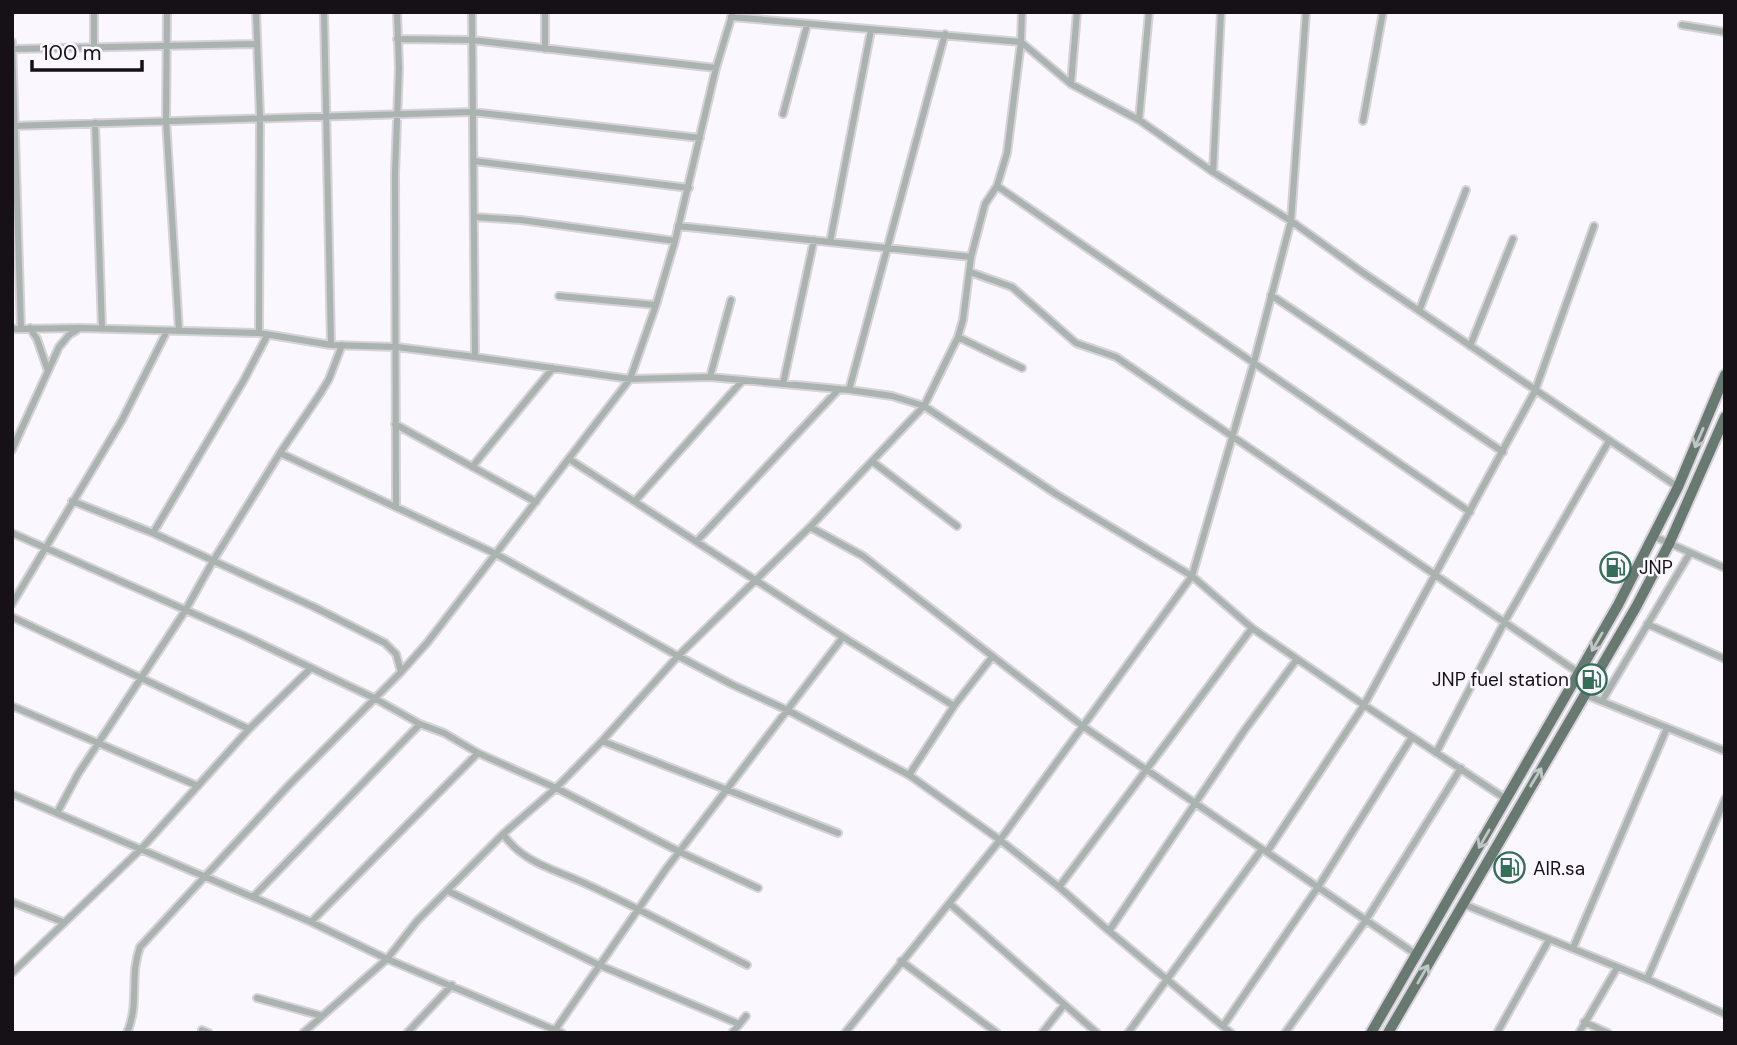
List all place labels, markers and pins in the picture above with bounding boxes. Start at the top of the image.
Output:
fuel station icon: JNP [1599,550,1633,584]
place label: JNP [1639,555,1673,580]
fuel station icon: JNP fuel station [1575,662,1609,696]
place label: JNP fuel station [1432,667,1569,692]
fuel station icon: AIR.sa [1493,851,1527,885]
place label: AIR.sa [1533,856,1585,881]

